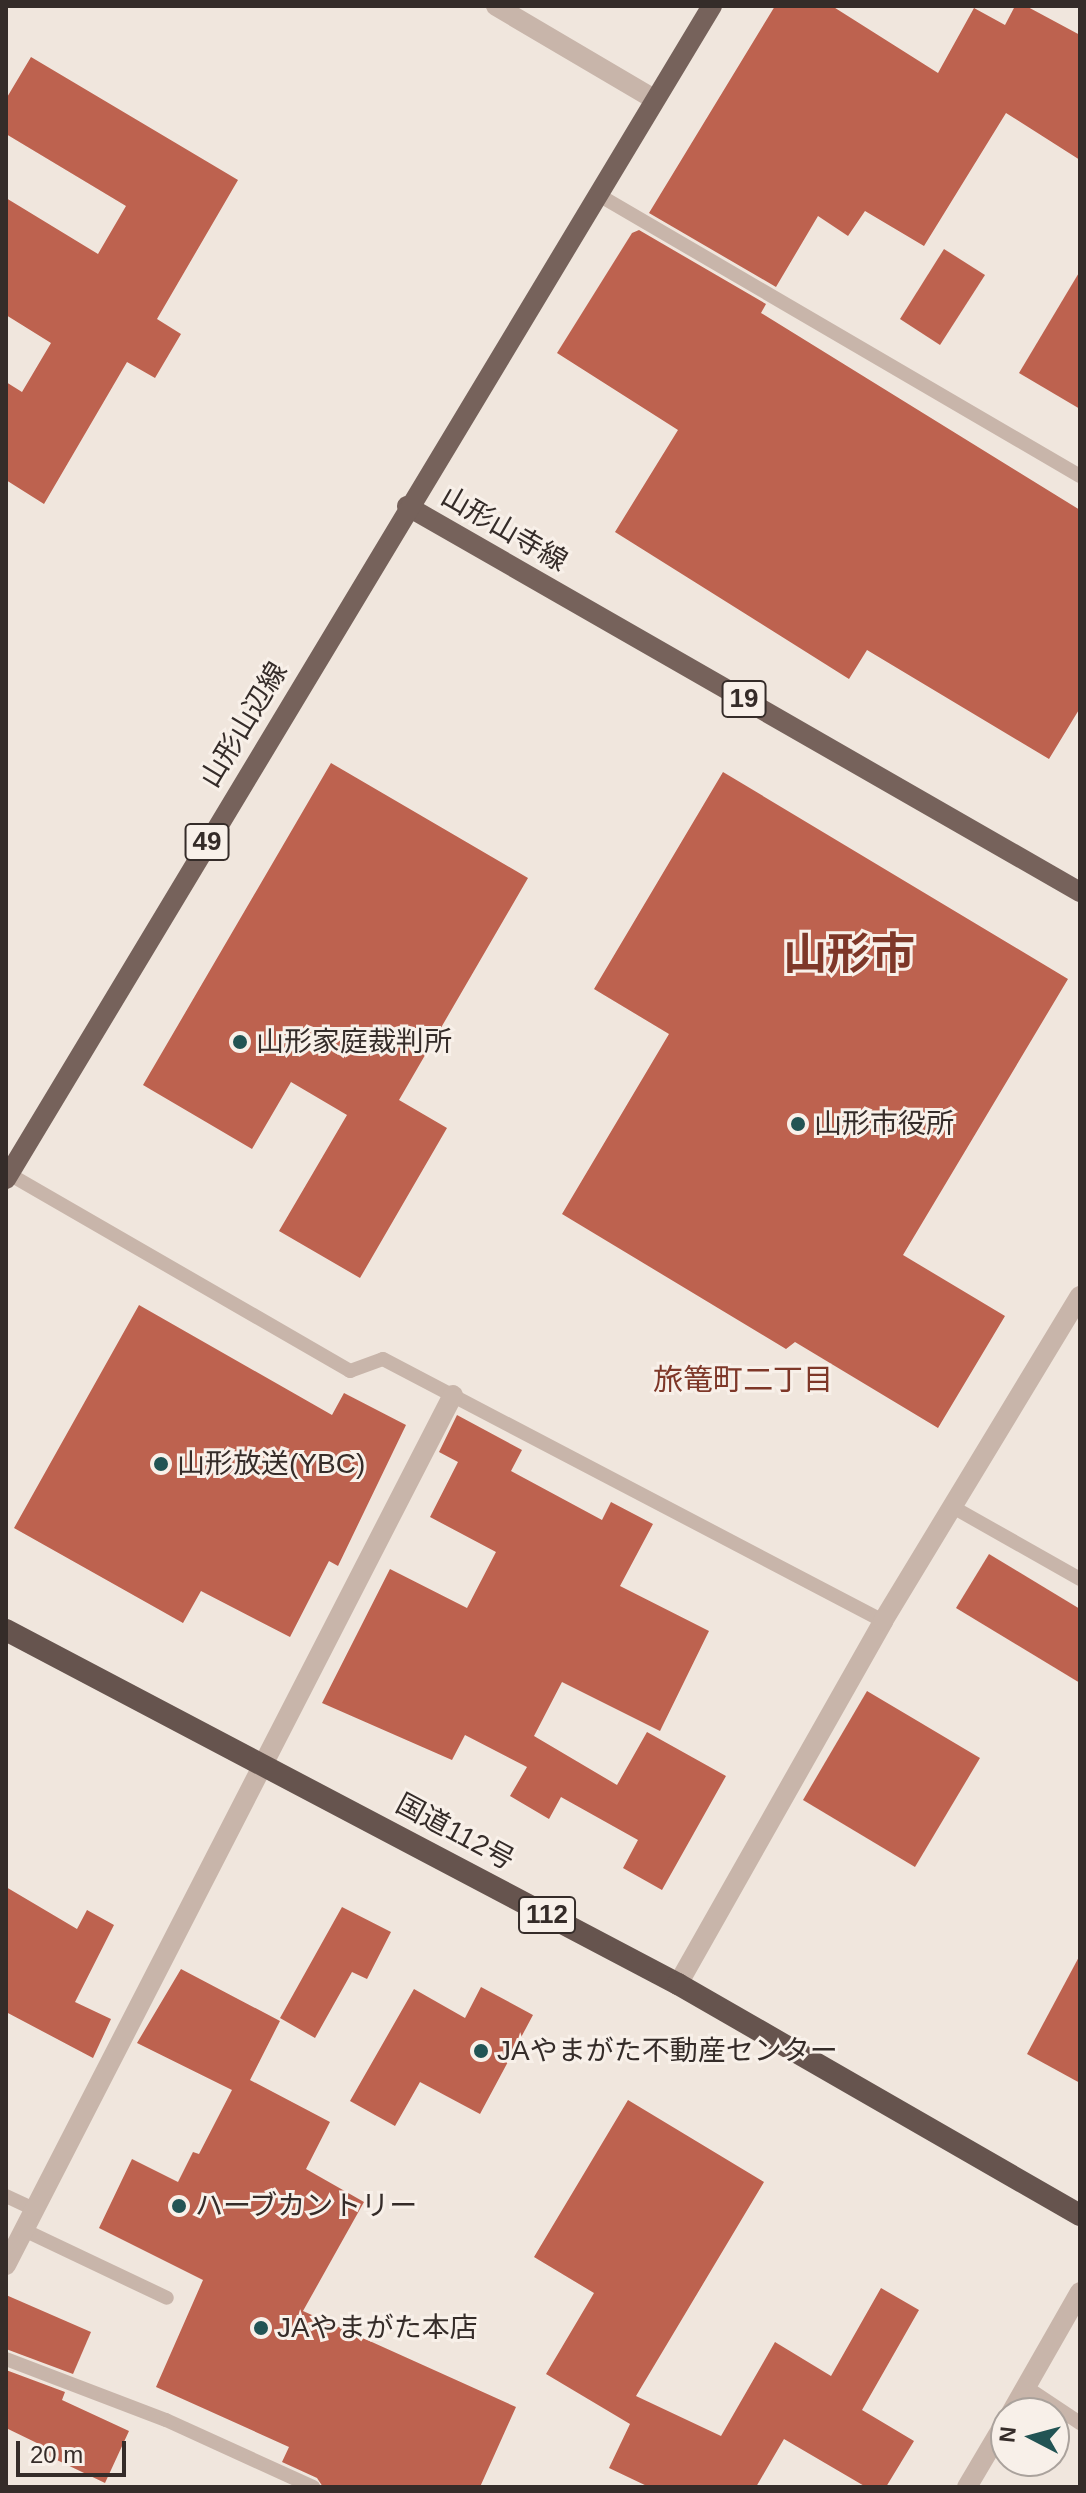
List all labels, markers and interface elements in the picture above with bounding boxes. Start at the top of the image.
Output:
street label: 山形山寺線 [435,479,573,579]
street label: 山形山辺線 [194,656,294,794]
road number: 19 [720,677,768,721]
road number: 49 [183,820,231,864]
district label: 山形市 [783,928,915,980]
place label: 山形家庭裁判所 [256,1025,452,1059]
marker: 山形家庭裁判所 [231,1033,249,1051]
place label: 山形市役所 [814,1107,954,1141]
marker: 山形市役所 [789,1115,807,1133]
district label: 旅篭町二丁目 [653,1362,833,1398]
place label: 山形放送(YBC) [177,1447,365,1481]
marker: 山形放送(YBC) [152,1455,170,1473]
street label: 国道112号 [390,1787,520,1877]
road number: 112 [517,1893,577,1937]
place label: JAやまがた不動産センター [497,2034,838,2068]
marker: JAやまがた不動産センター [472,2042,490,2060]
place label: ハーブカントリー [195,2189,419,2223]
marker: ハーブカントリー [170,2197,188,2215]
place label: JAやまがた本店 [277,2311,478,2345]
marker: JAやまがた本店 [252,2319,270,2337]
north arrow [990,2397,1070,2477]
scale bar [20,2425,130,2475]
text: N [994,2425,1021,2444]
text: 20 m [30,2441,83,2468]

